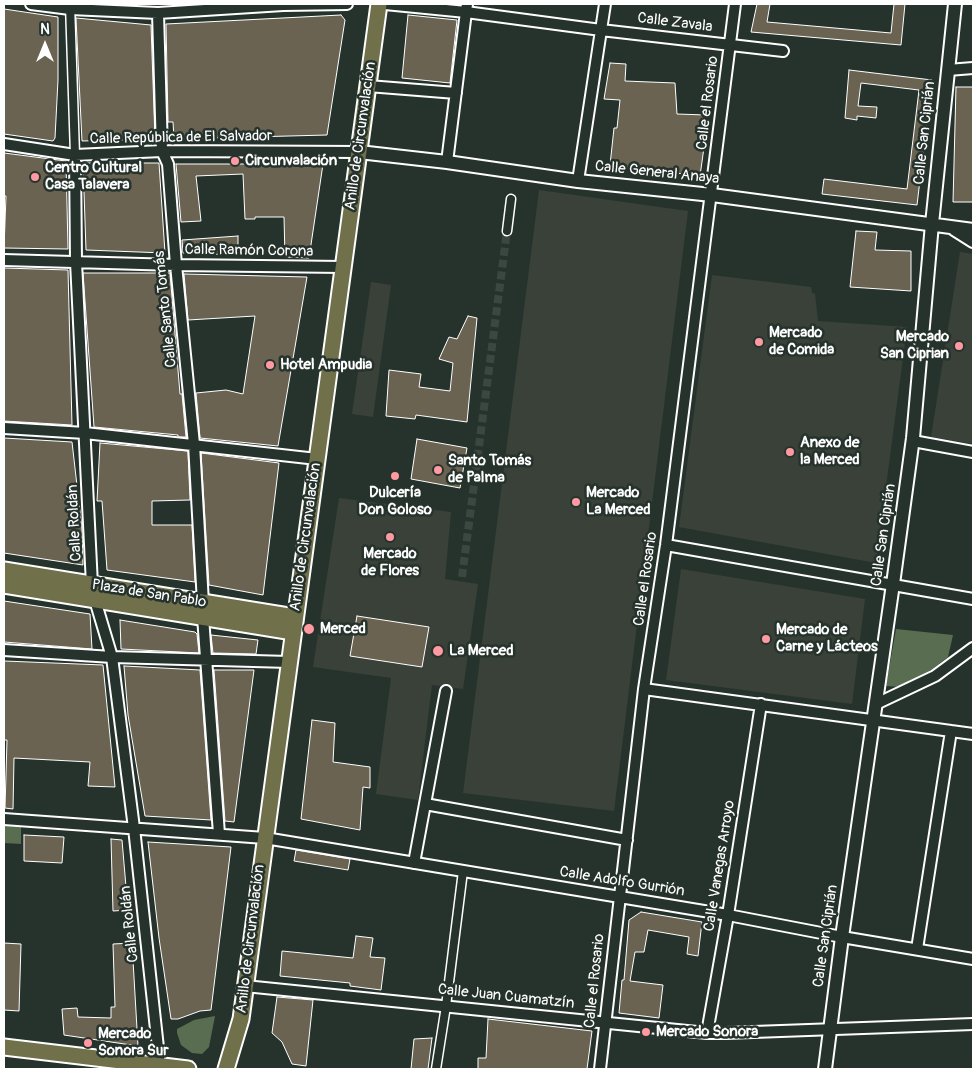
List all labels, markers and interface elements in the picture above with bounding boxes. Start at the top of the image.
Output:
street label: Calle Zavala [636,9,714,37]
north arrow [20,20,70,70]
text: N [40,21,50,38]
street label: Calle el Rosario [693,55,723,151]
street label: Anillo de Circunvalación [342,61,380,211]
street label: Calle San Ciprián [911,81,939,185]
street label: Calle República de El Salvador [90,127,272,149]
place label: Circunvalación [245,152,337,170]
marker: Circunvalación [229,155,241,167]
street label: Calle General Anaya [594,158,720,188]
place label: Centro Cultural Casa Talavera [45,159,142,194]
marker: Centro Cultural Casa Talavera [29,171,41,183]
street label: Calle Ramón Corona [185,241,313,261]
street label: Calle Santo Tomás [151,250,181,368]
place label: Mercado de Comida [769,324,834,359]
place label: Mercado San Ciprian [880,328,949,363]
marker: Mercado de Comida [753,336,765,348]
marker: Mercado San Ciprian [953,340,965,352]
place label: Hotel Ampudia [280,356,372,374]
marker: Hotel Ampudia [264,359,276,371]
place label: Anexo de la Merced [800,434,860,469]
marker: Anexo de la Merced [784,446,796,458]
place label: Santo Tomás de Palma [448,452,531,487]
street label: Anillo de Circunvalación [287,462,325,612]
marker: Santo Tomás de Palma [432,464,444,476]
marker: Dulcería Don Goloso [389,470,401,482]
street label: Calle San Ciprián [868,482,900,588]
street label: Calle Roldán [64,484,86,562]
place label: Dulcería Don Goloso [358,484,432,519]
place label: Mercado La Merced [586,484,651,519]
marker: Mercado La Merced [570,496,582,508]
marker: Mercado de Flores [384,531,396,543]
street label: Calle el Rosario [630,531,662,627]
place label: Mercado de Flores [361,545,419,580]
street label: Plaza de San Pablo [90,576,208,612]
place label: Merced [320,620,366,638]
place label: Mercado de Carne y Lácteos [776,621,878,656]
marker: Merced [302,622,316,636]
marker: Mercado de Carne y Lácteos [760,633,772,645]
place label: La Merced [449,642,514,660]
marker: La Merced [431,644,445,658]
street label: Calle Vanegas Arroyo [701,799,739,933]
street label: Calle Adolfo Gurrión [558,863,686,901]
street label: Anillo de Circunvalación [233,864,269,1014]
street label: Calle San Ciprián [810,883,842,989]
street label: Calle Roldán [117,885,143,963]
street label: Calle el Rosario [581,933,609,1029]
street label: Calle Juan Cuamatzín [437,981,575,1013]
place label: Mercado Sonora [656,1023,758,1041]
place label: Mercado Sonora Sur [98,1025,169,1060]
marker: Mercado Sonora [640,1026,652,1038]
marker: Mercado Sonora Sur [82,1037,94,1049]

